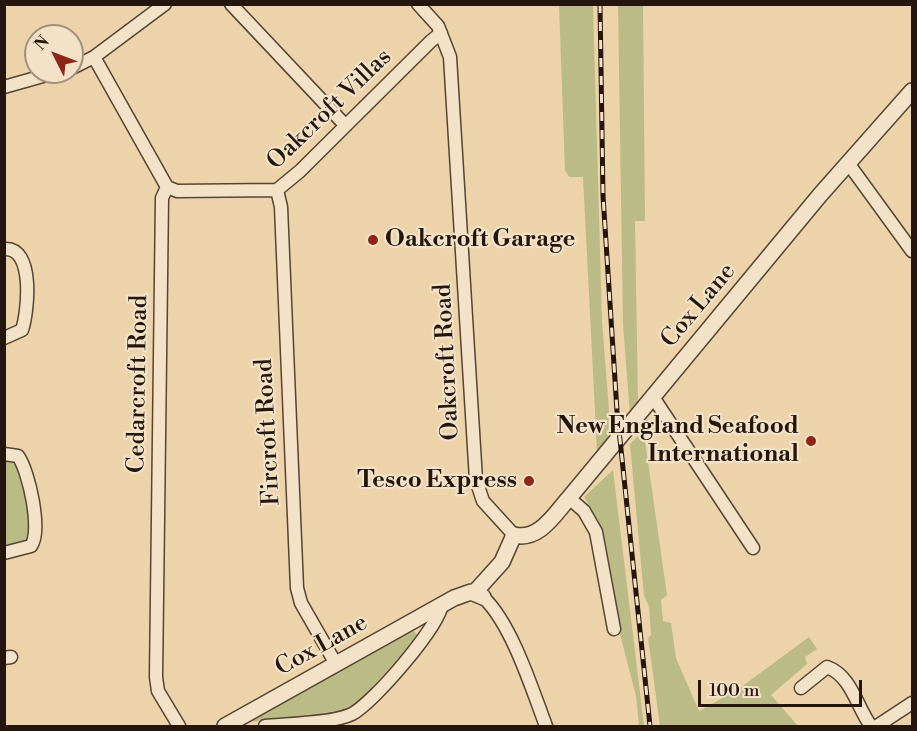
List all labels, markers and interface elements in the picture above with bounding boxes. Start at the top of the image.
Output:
north arrow [24,24,84,84]
text: N [30,32,54,55]
street label: Oakcroft Villas [262,43,398,177]
place label: Oakcroft Garage [385,226,575,254]
marker: Oakcroft Garage [366,233,380,247]
street label: Cox Lane [655,258,743,354]
street label: Oakcroft Road [430,283,466,441]
street label: Cedarcroft Road [123,295,155,473]
street label: Fircroft Road [251,358,287,506]
place label: New England Seafood International [557,413,799,469]
marker: New England Seafood International [804,434,818,448]
place label: Tesco Express [357,467,517,495]
marker: Tesco Express [522,474,536,488]
street label: Cox Lane [271,609,373,683]
scale bar [701,668,864,706]
text: 100 m [709,679,760,702]

